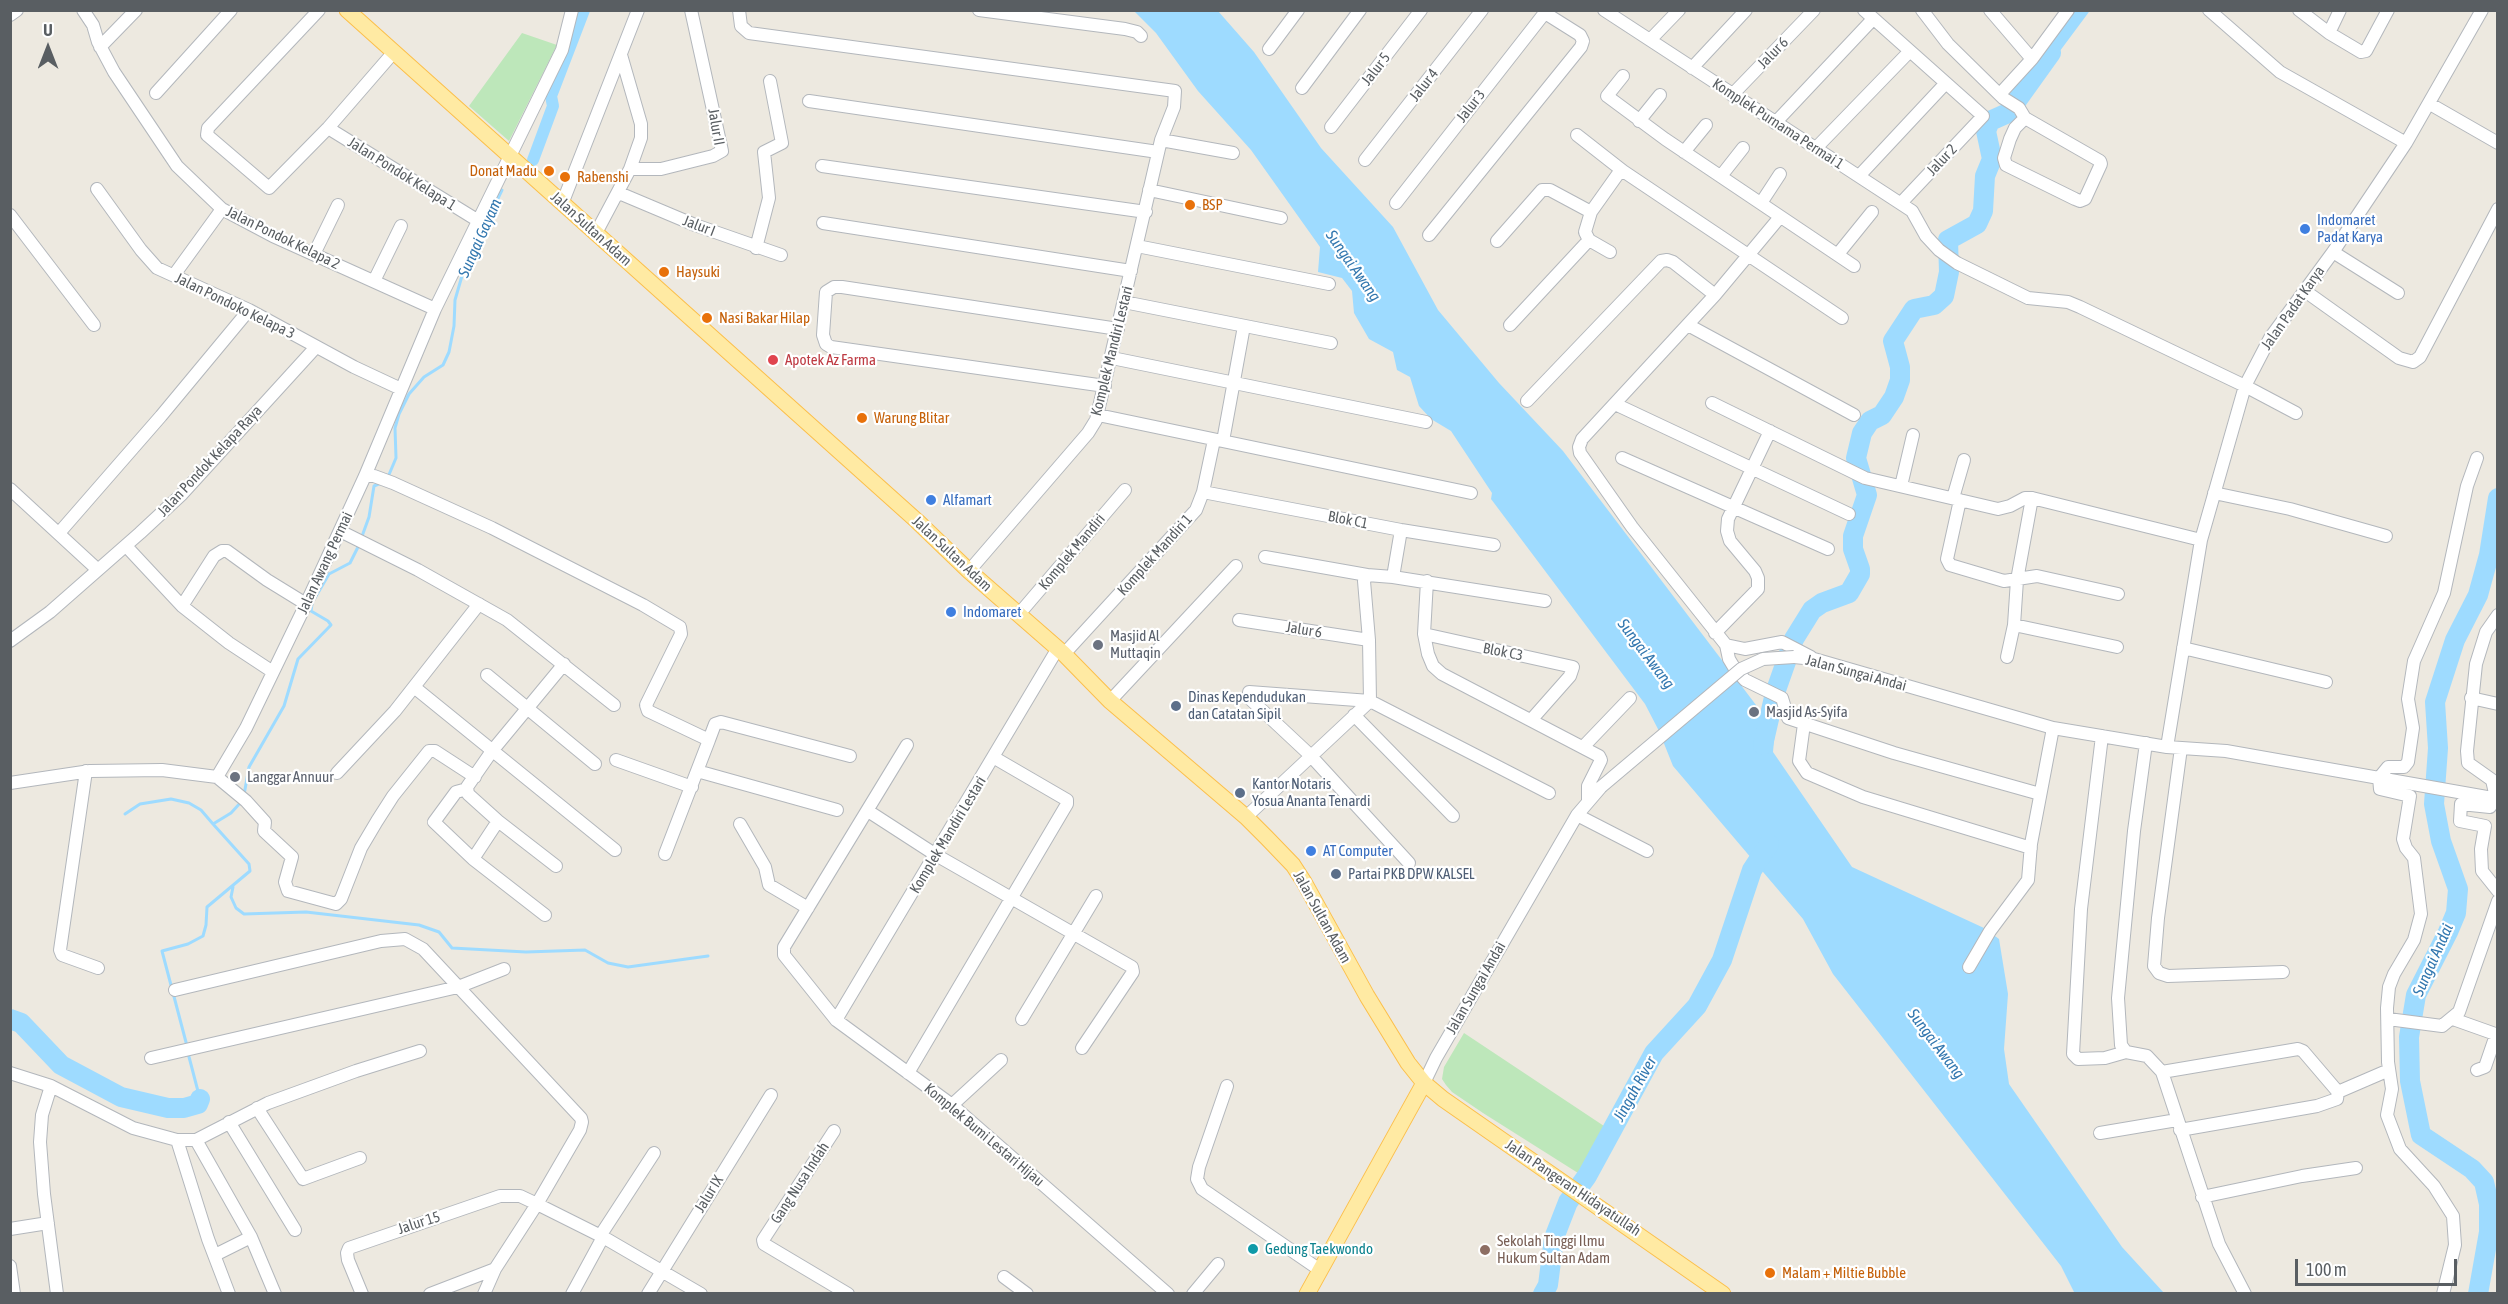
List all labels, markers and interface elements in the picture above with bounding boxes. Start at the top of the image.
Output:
north arrow [18,18,78,78]
text: U [43,21,53,39]
street label: Jalur 6 [1754,34,1792,72]
street label: Jalur 5 [1358,49,1394,89]
street label: Jalur 4 [1406,65,1442,105]
street label: Komplek Purnama Permai 1 [1709,75,1847,173]
street label: Jalur 3 [1453,86,1489,126]
street label: Jalur II [704,107,728,147]
street label: Jalan Pondok Kelapa 1 [344,133,460,215]
street label: Jalur 2 [1923,141,1961,179]
place label: Donat Madu [470,162,537,180]
marker: Donat Madu [542,164,556,178]
place label: Rabenshi [577,168,629,186]
marker: Rabenshi [558,170,572,184]
street label: Jalan Sultan Adam [547,188,635,270]
water label: Sungai Gayam [454,196,506,280]
place label: BSP [1202,196,1223,214]
marker: BSP [1183,198,1197,212]
street label: Jalan Pondok Kelapa 2 [223,203,343,273]
place label: Indomaret Padat Karya [2317,211,2383,246]
street label: Jalur I [680,212,718,240]
marker: Indomaret Padat Karya [2298,222,2312,236]
water label: Sungai Awang [1321,227,1385,305]
place label: Haysuki [676,263,720,281]
street label: Jalan Padat Karya [2258,263,2328,353]
marker: Haysuki [657,265,671,279]
street label: Jalan Pondoko Kelapa 3 [172,269,298,343]
street label: Komplek Mandiri Lestari [1087,284,1137,418]
place label: Nasi Bakar Hilap [719,309,810,327]
marker: Nasi Bakar Hilap [700,311,714,325]
place label: Apotek Az Farma [785,351,876,369]
marker: Apotek Az Farma [766,353,780,367]
street label: Jalan Pondok Kelapa Raya [154,402,266,520]
place label: Warung Blitar [874,409,949,427]
marker: Warung Blitar [855,411,869,425]
place label: Alfamart [943,491,992,509]
marker: Alfamart [924,493,938,507]
street label: Blok C1 [1326,507,1370,533]
street label: Jalan Awang Permai [293,509,357,617]
street label: Komplek Mandiri [1035,510,1109,594]
street label: Komplek Mandiri 1 [1114,511,1196,599]
street label: Jalan Sultan Adam [908,512,996,596]
place label: Indomaret [963,603,1022,621]
marker: Indomaret [944,605,958,619]
water label: Sungai Awang [1613,615,1679,693]
street label: Jalur 6 [1285,618,1323,642]
place label: Masjid Al Muttaqin [1110,627,1161,662]
marker: Masjid Al Muttaqin [1091,638,1105,652]
street label: Blok C3 [1481,639,1525,665]
street label: Jalan Sungai Andai [1804,651,1908,695]
place label: Dinas Kependudukan dan Catatan Sipil [1188,688,1306,723]
marker: Dinas Kependudukan dan Catatan Sipil [1169,699,1183,713]
place label: Masjid As-Syifa [1766,703,1848,721]
marker: Masjid As-Syifa [1747,705,1761,719]
place label: Langgar Annuur [247,768,334,786]
marker: Langgar Annuur [228,770,242,784]
street label: Komplek Mandiri Lestari [906,773,990,897]
place label: Kantor Notaris Yosua Ananta Tenardi [1252,775,1370,810]
marker: Kantor Notaris Yosua Ananta Tenardi [1233,786,1247,800]
place label: AT Computer [1323,842,1393,860]
marker: AT Computer [1304,844,1318,858]
place label: Partai PKB DPW KALSEL [1348,865,1475,883]
marker: Partai PKB DPW KALSEL [1329,867,1343,881]
street label: Jalan Sultan Adam [1289,868,1355,966]
water label: Sungai Andai [2409,921,2457,999]
street label: Jalan Sungai Andai [1442,939,1510,1037]
water label: Sungai Awang [1903,1005,1969,1083]
water label: Jingah River [1609,1053,1661,1125]
street label: Komplek Bumi Lestari Hijau [920,1080,1048,1190]
street label: Jalan Pangeran Hidayatullah [1502,1136,1644,1240]
street label: Gang Nusa Indah [767,1139,833,1227]
street label: Jalur IX [691,1172,727,1216]
street label: Jalur 15 [395,1208,443,1238]
place label: Sekolah Tinggi Ilmu Hukum Sultan Adam [1497,1232,1610,1267]
place label: Gedung Taekwondo [1265,1240,1373,1258]
marker: Gedung Taekwondo [1246,1242,1260,1256]
marker: Sekolah Tinggi Ilmu Hukum Sultan Adam [1478,1243,1492,1257]
scale bar [2298,1247,2460,1285]
text: 100 m [2306,1259,2347,1280]
place label: Malam + Miltie Bubble [1782,1264,1906,1282]
marker: Malam + Miltie Bubble [1763,1266,1777,1280]

